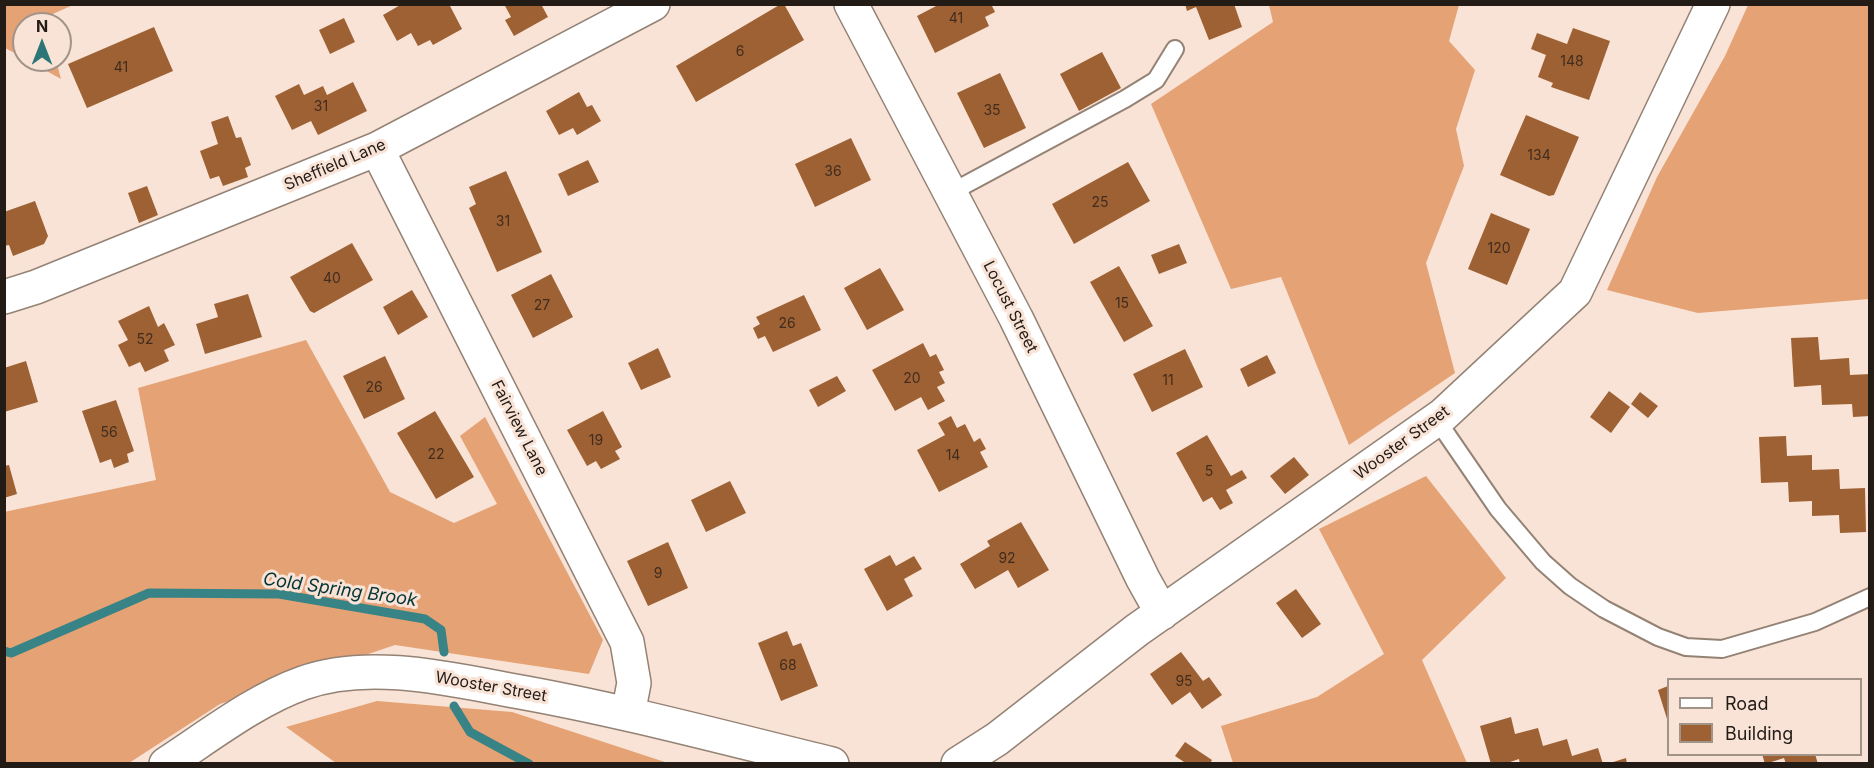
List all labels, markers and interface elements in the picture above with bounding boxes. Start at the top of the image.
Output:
house number: 41 [949,11,963,27]
north arrow [12,12,72,72]
text: N [36,16,48,36]
house number: 6 [736,44,744,60]
house number: 148 [1560,54,1584,70]
house number: 41 [114,60,128,76]
house number: 31 [314,99,328,115]
house number: 35 [983,103,1001,119]
street label: Sheffield Lane [281,135,389,195]
house number: 134 [1527,148,1551,164]
house number: 36 [824,164,842,180]
house number: 25 [1091,195,1109,211]
house number: 31 [496,214,510,230]
house number: 120 [1487,241,1511,257]
street label: Locust Street [979,258,1041,356]
house number: 40 [323,271,341,287]
house number: 15 [1115,296,1129,312]
house number: 27 [534,298,550,314]
house number: 26 [778,316,796,332]
house number: 52 [136,332,154,348]
house number: 20 [903,371,921,387]
house number: 11 [1162,373,1174,389]
street label: Fairview Lane [487,377,551,479]
house number: 26 [365,380,383,396]
street label: Wooster Street [1351,402,1453,484]
house number: 56 [100,425,118,441]
house number: 19 [589,433,603,449]
house number: 22 [427,447,445,463]
house number: 14 [946,448,960,464]
house number: 5 [1205,464,1213,480]
house number: 92 [998,551,1016,567]
house number: 9 [654,566,662,582]
water label: Cold Spring Brook [262,569,418,611]
house number: 68 [779,658,797,674]
street label: Wooster Street [434,668,548,706]
house number: 95 [1175,674,1193,690]
legend [1667,678,1862,756]
text: Road [1725,693,1768,714]
text: Building [1725,723,1793,744]

